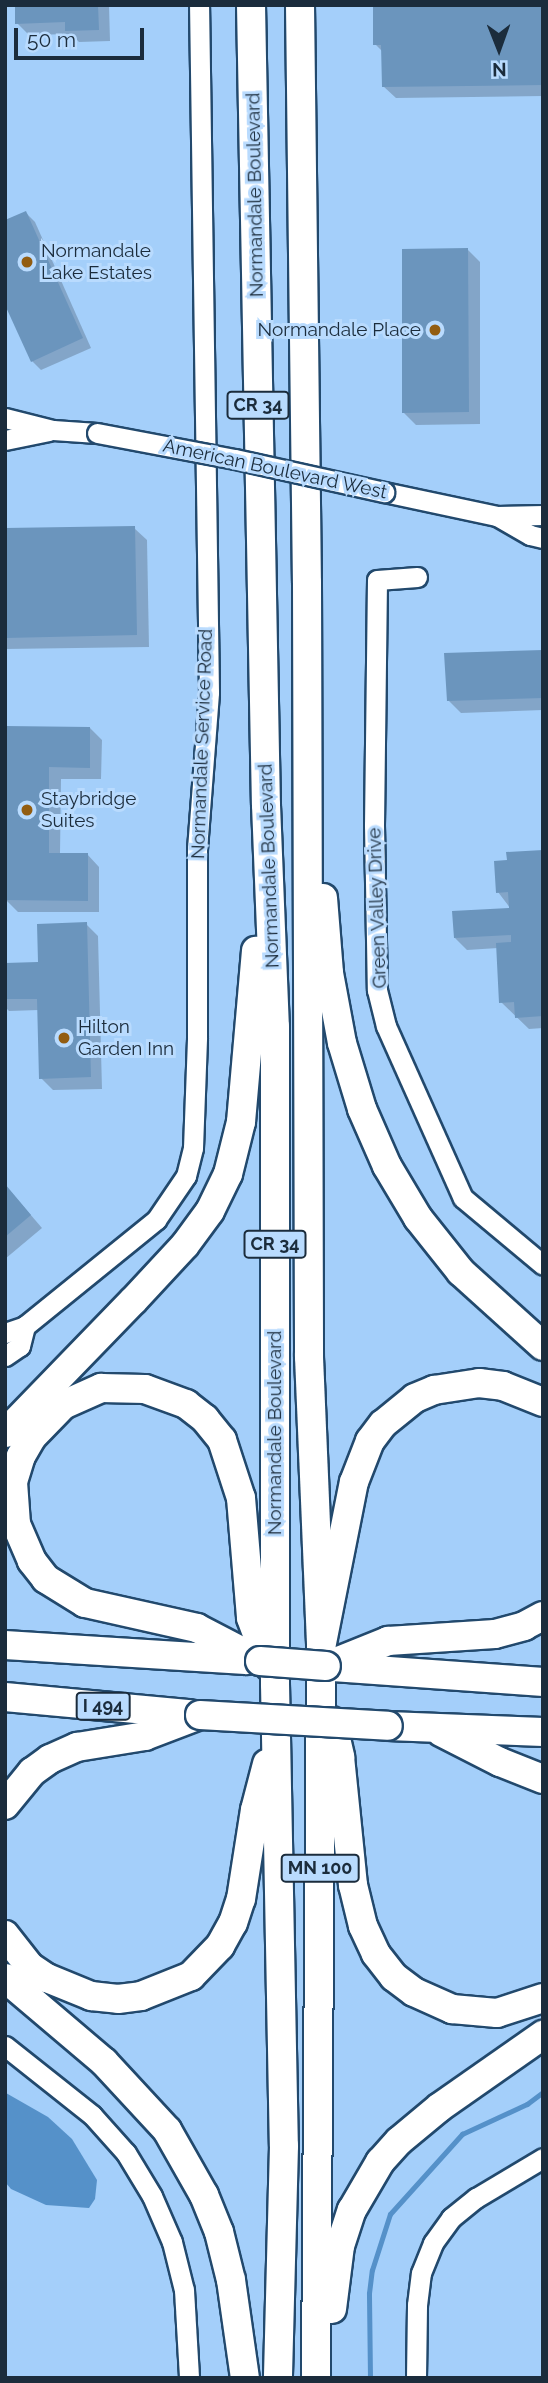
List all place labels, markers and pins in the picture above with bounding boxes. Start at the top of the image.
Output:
place label: Normandale Lake Estates [41,240,152,284]
marker: Normandale Lake Estates [19,254,35,270]
place label: Normandale Place [257,319,421,341]
marker: Normandale Place [427,322,443,338]
place label: Staybridge Suites [41,788,136,832]
marker: Staybridge Suites [19,802,35,818]
place label: Hilton Garden Inn [78,1016,174,1060]
marker: Hilton Garden Inn [56,1030,72,1046]

